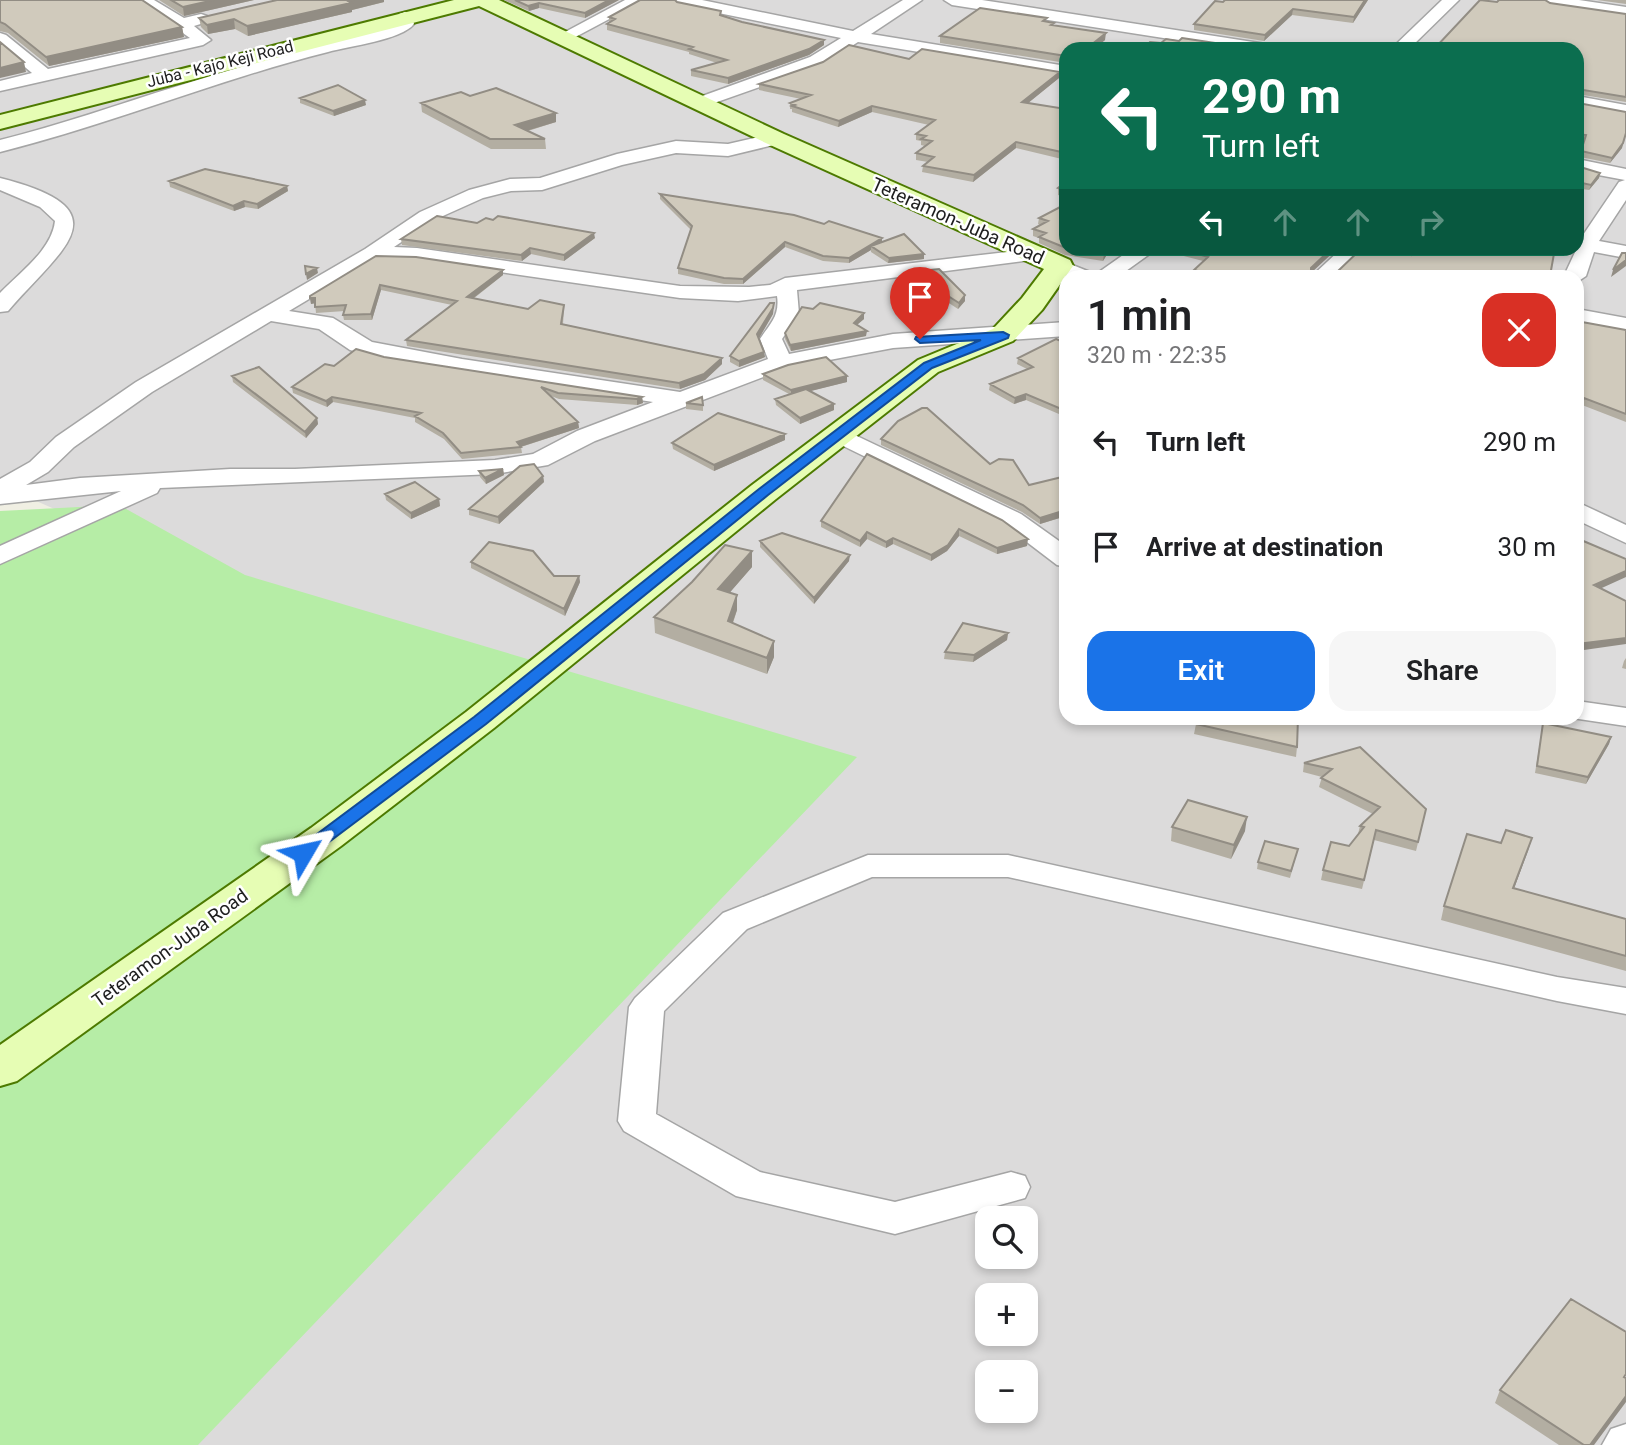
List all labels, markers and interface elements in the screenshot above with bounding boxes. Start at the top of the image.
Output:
street label: Juba - Kajo Keji Road [145,37,295,91]
text: 290 m [1202,68,1341,125]
icon: left [1087,70,1178,161]
text: Turn left [1202,127,1320,165]
street label: Teteramon-Juba Road [868,173,1048,269]
icon: left [1193,203,1231,241]
icon: ahead [1266,203,1304,241]
icon: ahead [1339,203,1377,241]
icon: right [1412,203,1450,241]
pin [890,267,950,339]
icon: arrive [901,278,939,316]
text: 1 min [1087,291,1192,340]
button: close [1482,293,1556,367]
text: 320 m · 22:35 [1087,342,1226,369]
icon: left [1087,423,1125,461]
text: Turn left [1146,427,1245,457]
text: 290 m [1483,427,1556,457]
icon: arrive [1087,528,1125,566]
text: Arrive at destination [1146,532,1383,562]
text: 30 m [1498,532,1556,562]
button: Exit [1087,631,1315,711]
button: Share [1329,631,1556,711]
position arrow [266,816,340,890]
street label: Teteramon-Juba Road [88,884,252,1012]
map controls [975,1206,1038,1423]
button: search [975,1206,1038,1269]
button: + [975,1283,1038,1346]
button: − [975,1360,1038,1423]

